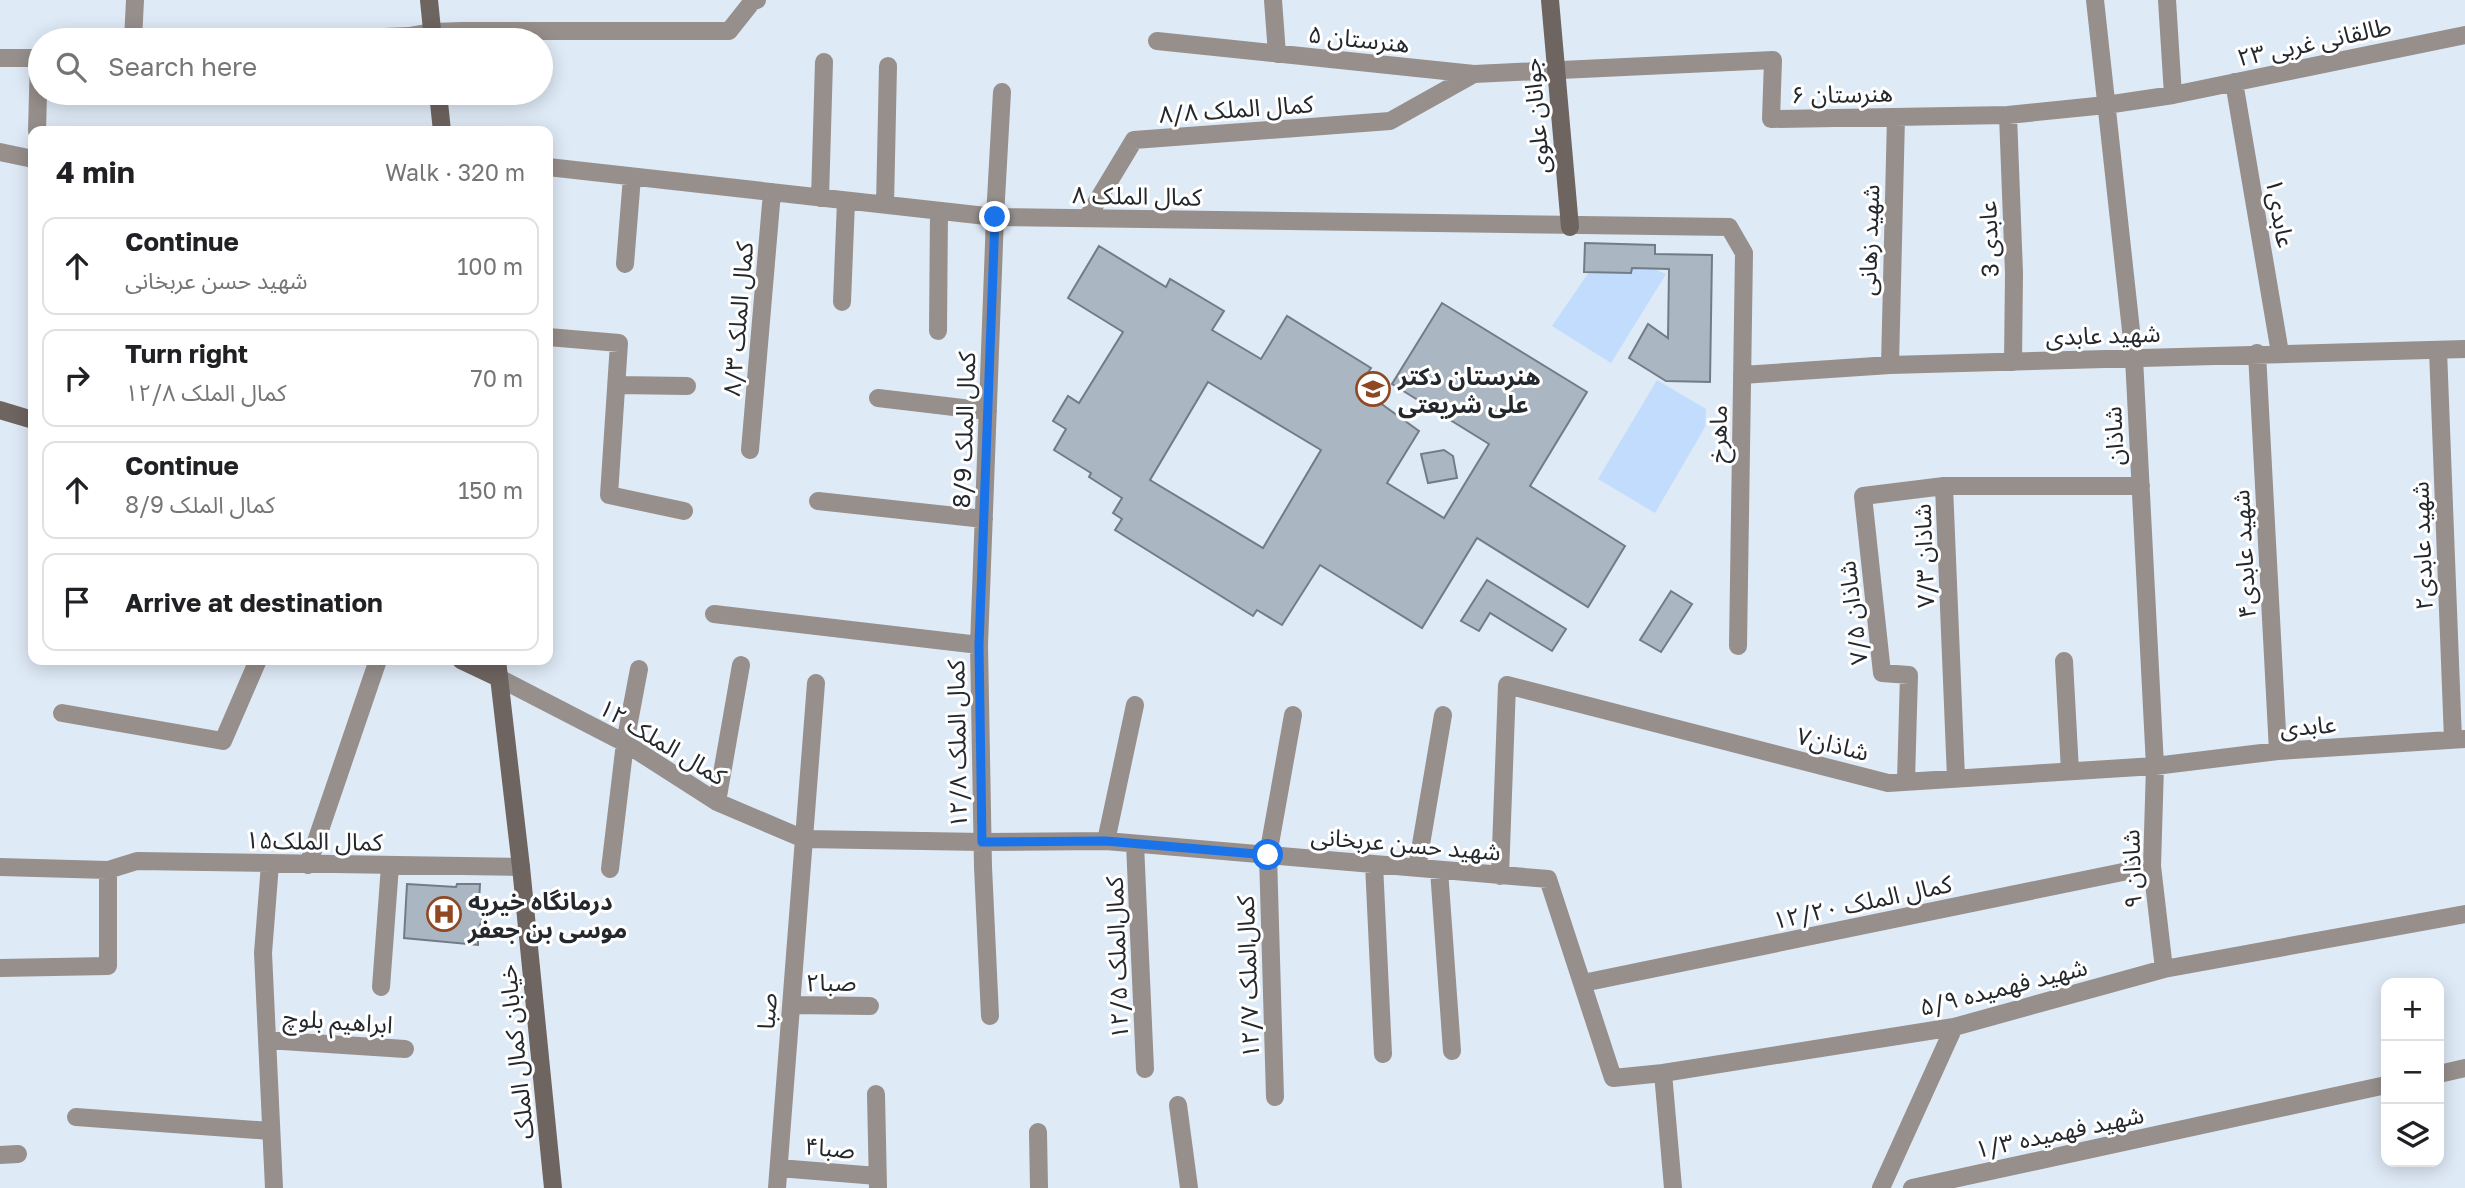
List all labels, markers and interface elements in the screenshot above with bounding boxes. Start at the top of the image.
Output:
street label: طالقانی غربی ۲۳ [2234,11,2394,72]
street label: هنرستان ۵ [1307,18,1411,59]
search box [28,28,553,105]
icon: search [52,48,90,86]
text: Search here [108,51,257,82]
street label: جوانان علوی [1516,57,1555,175]
street label: هنرستان ۶ [1791,78,1893,109]
street label: کمال الملک ۸/۸ [1158,88,1315,129]
text: 4 min [56,154,135,190]
text: Walk · 320 m [385,158,525,186]
street label: عابدی۱ [2260,176,2301,250]
street label: کمال الملک ۸ [1072,179,1203,212]
street label: شهید زهانی [1852,184,1885,296]
street label: عابدی 3 [1972,200,2005,278]
route end [979,201,1010,232]
text: Continue [125,226,239,257]
street label: کمال الملک ۸/۳ [716,240,759,397]
icon: ahead [58,247,96,285]
text: 100 m [457,252,523,280]
text: شهید حسن عربخانی [125,266,308,294]
street label: شهید عابدی [2045,317,2161,352]
text: Turn right [125,338,248,369]
street label: کمال الملک 8/9 [946,350,981,509]
icon: right [58,359,96,397]
place label: هنرستان دکتر علی شریعتی [1397,361,1541,419]
text: 70 m [470,364,523,392]
school or university icon: هنرستان دکتر علی شریعتی [1354,370,1392,408]
text: کمال الملک ۱۲/۸ [125,378,287,406]
street label: ماهرخ [1702,405,1736,463]
street label: شاذان [2097,406,2130,466]
text: Continue [125,450,239,481]
icon: ahead [58,471,96,509]
text: 150 m [458,476,523,504]
street label: شهید عابدی۲ [2404,481,2439,611]
street label: شهید عابدی۴ [2225,489,2262,619]
text: کمال الملک 8/9 [125,490,275,518]
street label: شاذان ۷/۳ [1907,503,1940,609]
street label: شاذان ۷/۵ [1831,559,1874,667]
icon: arrive [58,583,96,621]
text: Arrive at destination [125,587,383,618]
street label: کمال الملک ۱۲/۸ [940,658,973,829]
street label: کمال الملک ۱۲ [594,692,733,792]
street label: عابدی [2279,709,2337,742]
street label: شاذان۷ [1794,720,1872,767]
street label: شهید حسن عربخانی [1310,820,1502,867]
street label: کمال الملک۱۵ [245,824,384,857]
street label: شاذان ۹ [2115,829,2148,909]
route start [1252,839,1283,870]
street label: کمال الملک ۱۲/۲۰ [1770,868,1955,935]
street label: کمال‌الملک ۱۲/۵ [1099,875,1134,1040]
place label: درمانگاه خیریه موسی بن جعفر [467,886,627,944]
street label: کمال‌الملک ۱۲/۷ [1230,894,1265,1059]
hospital icon: درمانگاه خیریه موسی بن جعفر [425,895,463,933]
street label: شهید فهمیده ۵/۹ [1916,951,2090,1021]
street label: خیابان کمال الملک [491,963,540,1141]
street label: صبا۲ [806,967,856,996]
map controls [2381,978,2444,1167]
button: + [2381,978,2444,1041]
street label: صبا [750,992,782,1030]
street label: ابراهیم بلوچ [282,1002,394,1042]
button: − [2381,1041,2444,1104]
street label: شهید فهمیده ۱/۳ [1972,1099,2146,1163]
button: layers [2381,1104,2444,1167]
street label: صبا۴ [804,1130,856,1164]

